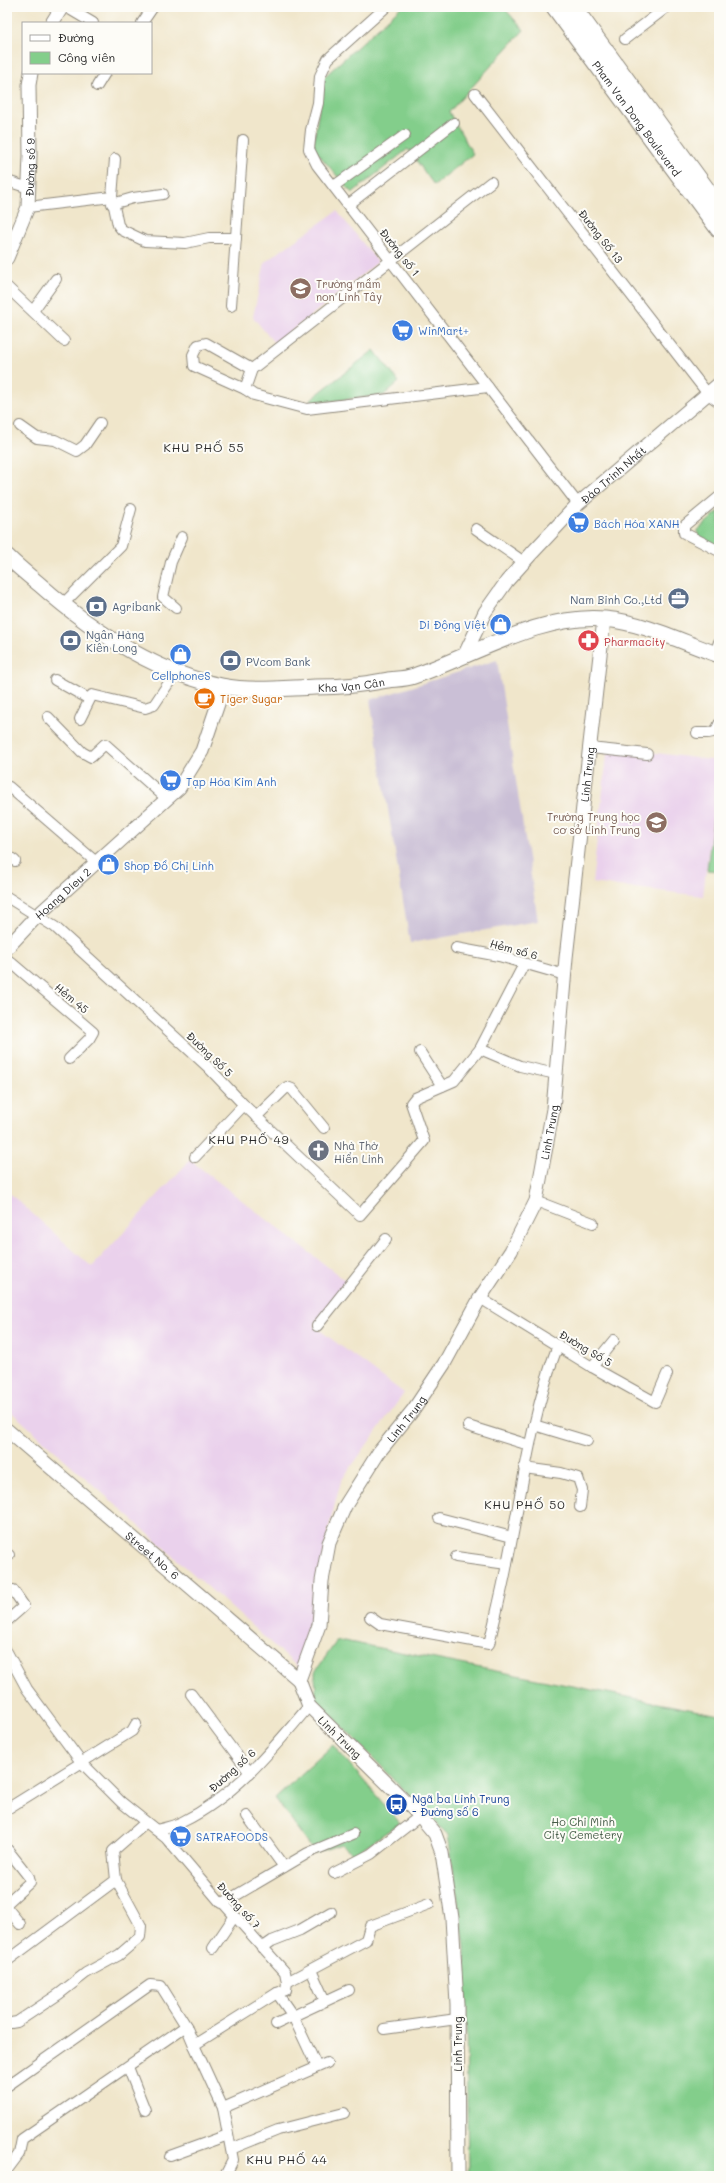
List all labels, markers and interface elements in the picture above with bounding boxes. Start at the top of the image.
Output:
legend [22,22,152,74]
text: Đường [58,29,94,45]
text: Công viên [58,49,115,65]
street label: Pham Van Dong Boulevard [589,57,685,179]
street label: Đường số 9 [21,137,38,197]
street label: Đường Số 13 [575,206,627,266]
street label: Đường số 1 [377,225,423,279]
school or university icon: Trường mầm non Linh Tây [288,276,314,302]
place label: Trường mầm non Linh Tây [316,276,382,304]
supermarket icon: WinMart+ [389,317,415,343]
place label: WinMart+ [418,323,469,338]
district label: KHU PHỐ 55 [164,439,244,455]
street label: Đào Trinh Nhất [577,442,649,507]
supermarket icon: Bách Hóa XANH [566,510,592,536]
place label: Bách Hóa XANH [594,516,680,531]
office icon: Nam Binh Co.,Ltd [665,586,691,612]
place label: Nam Binh Co.,Ltd [570,592,662,607]
bank icon: Agribank [84,593,110,619]
place label: Agribank [112,599,161,614]
shop icon: Di Động Việt [488,611,514,637]
place label: Di Động Việt [419,617,486,632]
bank icon: Ngân Hàng Kiên Long [58,627,84,653]
place label: Ngân Hàng Kiên Long [86,627,144,655]
pharmacy icon: Pharmacity [576,628,602,654]
place label: Pharmacity [604,634,666,649]
shop icon: CellphoneS [168,642,194,668]
bank icon: PVcom Bank [218,648,244,674]
place label: PVcom Bank [246,654,311,669]
place label: CellphoneS [152,668,210,683]
street label: Kha Vạn Cân [318,673,386,695]
cafe icon: Tiger Sugar [192,685,218,711]
place label: Tiger Sugar [220,691,283,706]
street label: Linh Trung [576,746,597,803]
supermarket icon: Tạp Hóa Kim Anh [157,768,183,794]
place label: Tạp Hóa Kim Anh [186,774,276,789]
place label: Trường Trung học cơ sở Linh Trung [547,809,640,837]
school or university icon: Trường Trung học cơ sở Linh Trung [643,809,669,835]
shop icon: Shop Đồ Chị Linh [95,852,121,878]
place label: Shop Đồ Chị Linh [124,858,214,873]
street label: Hoang Dieu 2 [31,864,94,922]
street label: Hẻm số 6 [488,935,540,963]
street label: Hẻm 45 [52,979,92,1017]
street label: Đường Số 5 [184,1028,236,1080]
street label: Linh Trung [536,1104,561,1161]
district label: KHU PHỐ 49 [208,1131,290,1147]
church icon: Nhà Thờ Hiển Linh [306,1138,332,1164]
place label: Nhà Thờ Hiển Linh [334,1138,383,1166]
street label: Đường Số 5 [557,1326,615,1370]
street label: Linh Trung [383,1392,429,1445]
district label: KHU PHỐ 50 [484,1496,566,1512]
street label: Street No. 6 [123,1527,183,1582]
street label: Linh Trung [315,1712,365,1762]
street label: Đường số 6 [205,1745,259,1795]
bus stop icon: Ngã ba Linh Trung - Đường số 6 [383,1791,409,1817]
place label: Ngã ba Linh Trung - Đường số 6 [412,1791,509,1819]
park label: Ho Chi Minh City Cemetery [544,1814,622,1842]
supermarket icon: SATRAFOODS [167,1823,193,1849]
place label: SATRAFOODS [196,1829,268,1844]
street label: Đường số 7 [214,1878,264,1932]
street label: Linh Trung [450,2016,465,2072]
district label: KHU PHỐ 44 [246,2151,328,2167]

